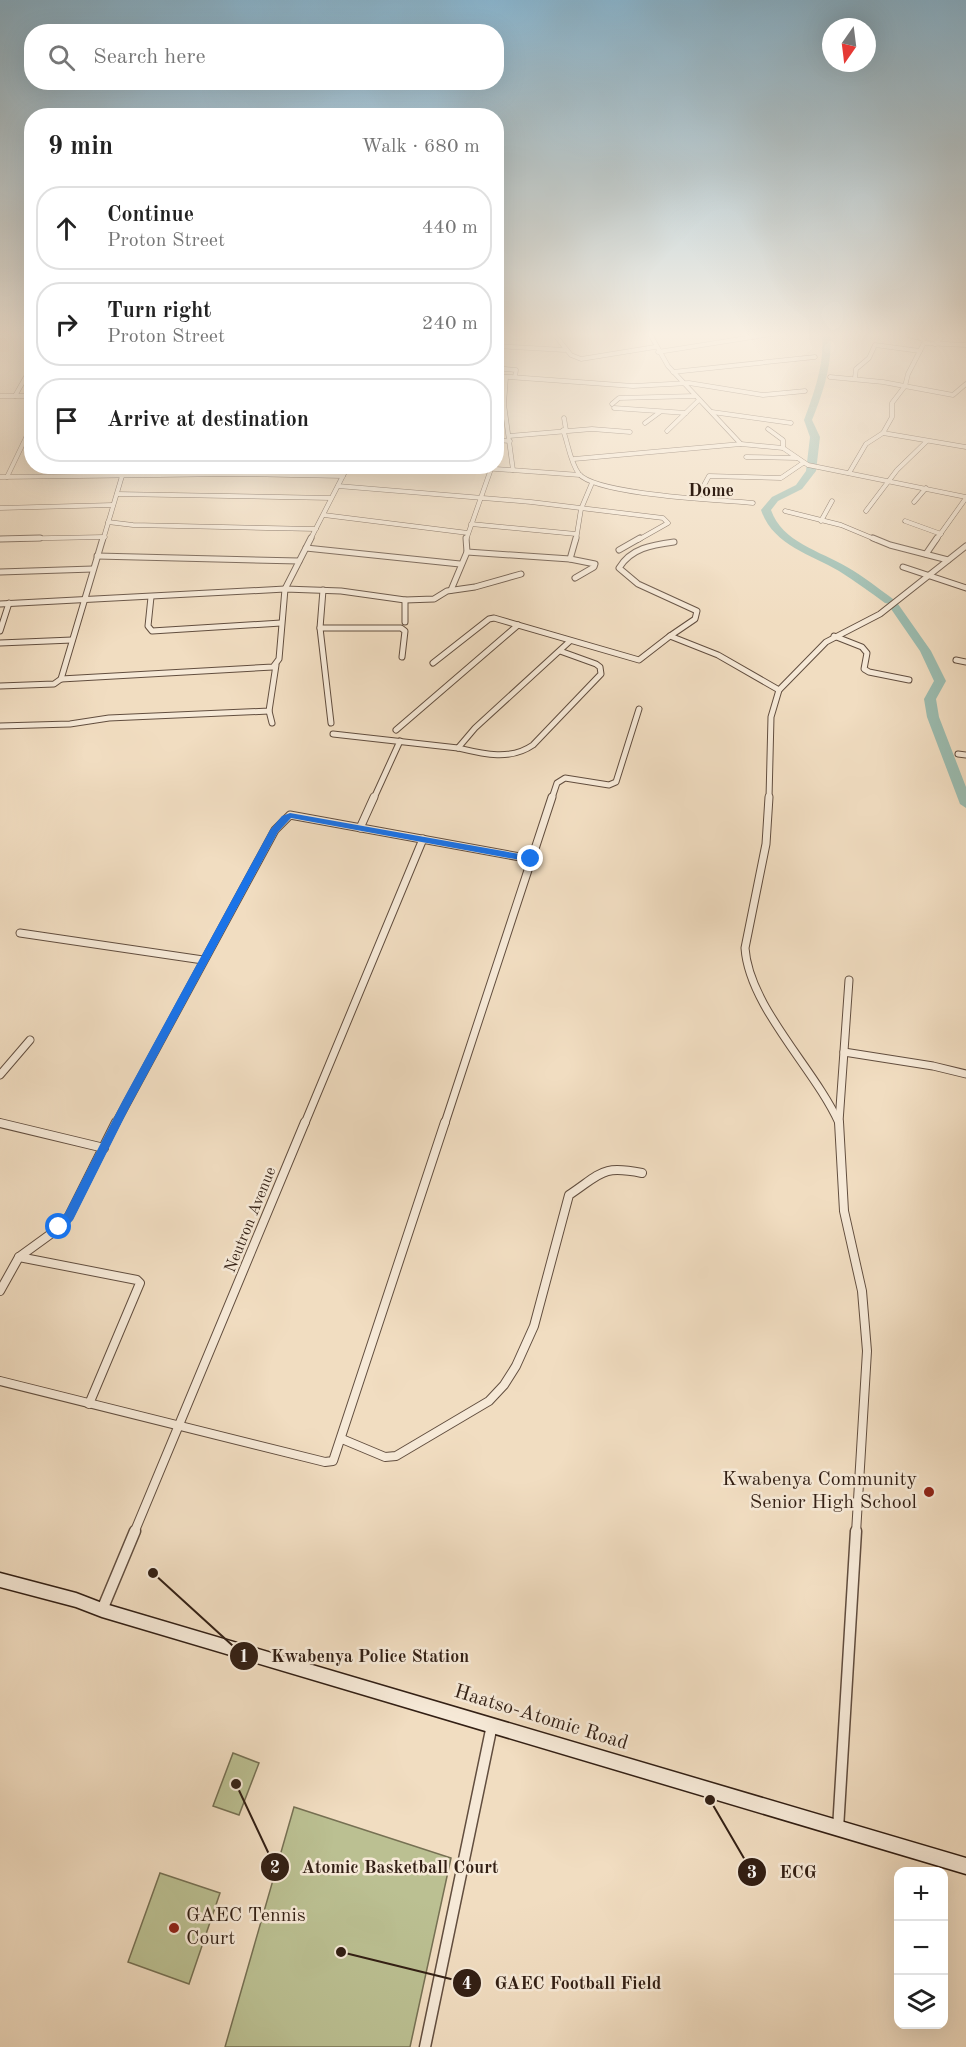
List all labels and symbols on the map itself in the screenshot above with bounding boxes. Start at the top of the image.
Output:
north arrow [822,18,876,72]
district label: Dome [688,482,734,500]
route end [517,845,543,871]
street label: Neutron Avenue [223,1165,279,1275]
route start [45,1213,71,1239]
place label: Kwabenya Community Senior High School [722,1470,917,1513]
marker: Kwabenya Community Senior High School [922,1485,936,1499]
callout: Kwabenya Police Station [229,1638,481,1674]
text: 1 [239,1648,249,1666]
text: Kwabenya Police Station [271,1648,469,1666]
street label: Haatso-Atomic Road [452,1682,630,1754]
callout: Atomic Basketball Court [260,1849,511,1885]
callout: ECG [737,1854,829,1890]
text: 2 [270,1859,280,1877]
text: Atomic Basketball Court [301,1859,499,1877]
text: 3 [747,1864,757,1882]
text: ECG [779,1864,817,1882]
place label: GAEC Tennis Court [186,1906,306,1949]
marker: GAEC Tennis Court [167,1921,181,1935]
callout: GAEC Football Field [452,1965,673,2001]
text: 4 [462,1975,472,1993]
text: GAEC Football Field [495,1975,662,1993]

